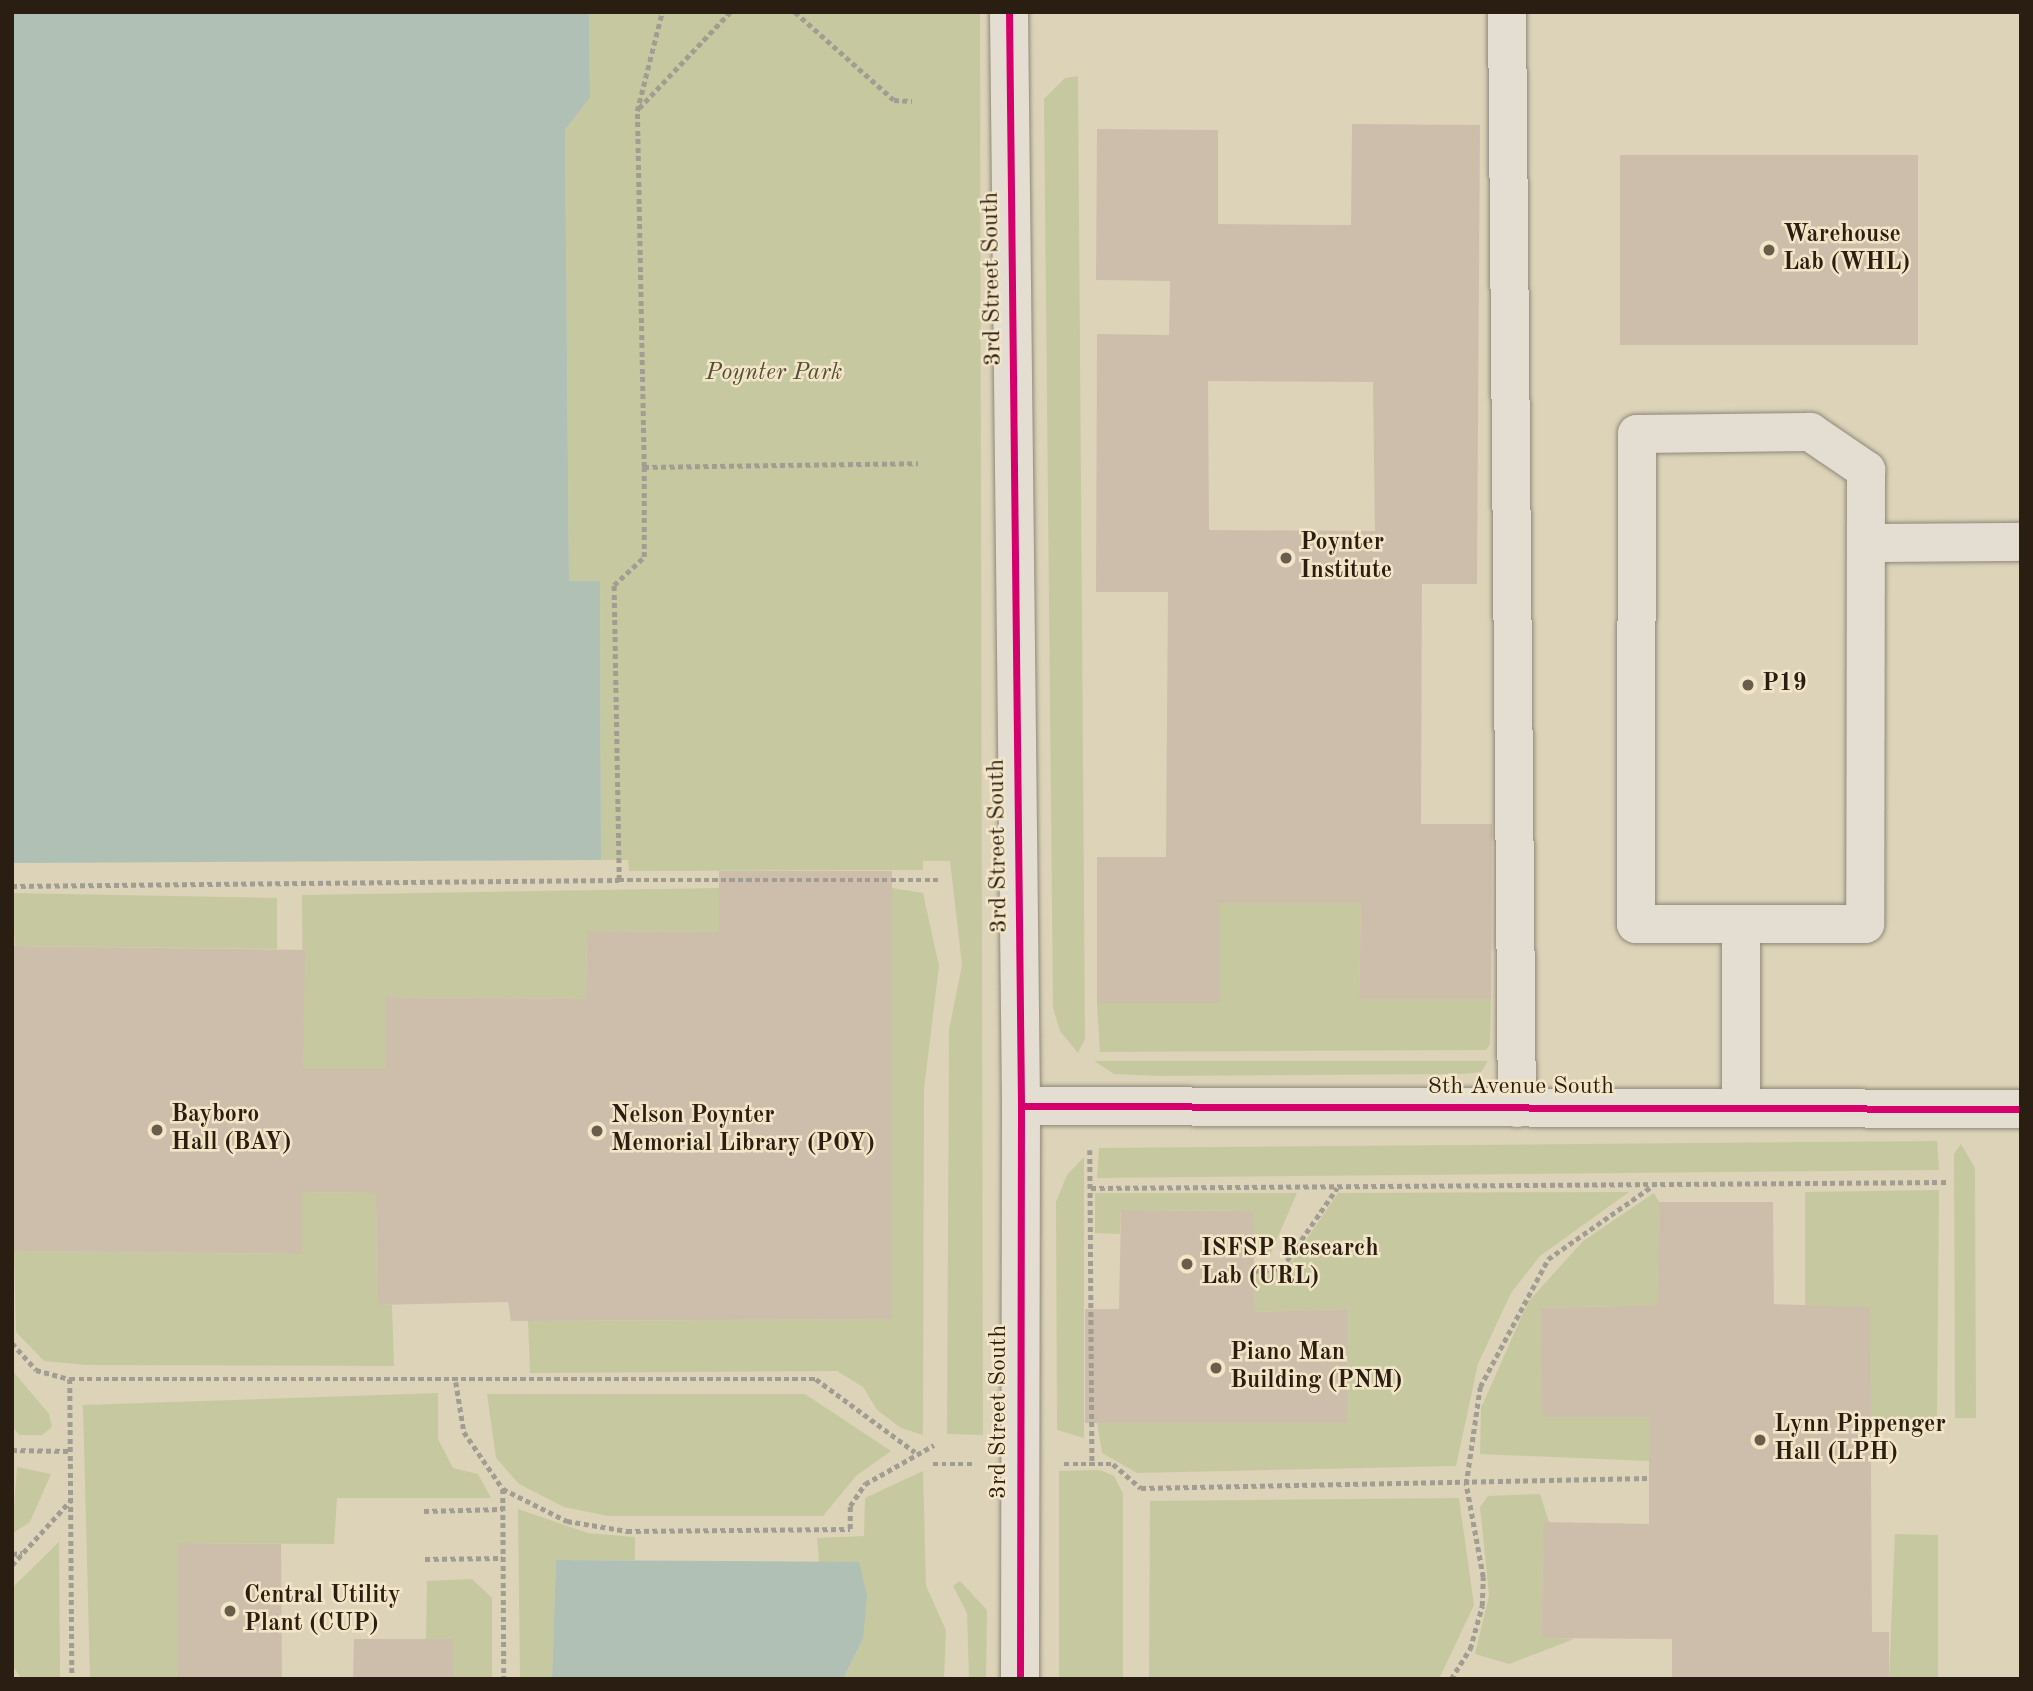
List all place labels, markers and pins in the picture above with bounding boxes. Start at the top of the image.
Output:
place label: Warehouse Lab (WHL) [1783,222,1910,278]
marker: Warehouse Lab (WHL) [1761,242,1777,258]
place label: Poynter Institute [1300,530,1392,586]
marker: Poynter Institute [1278,550,1294,566]
place label: P19 [1762,671,1807,699]
marker: P19 [1740,677,1756,693]
place label: Bayboro Hall (BAY) [171,1102,291,1158]
place label: Nelson Poynter Memorial Library (POY) [611,1103,875,1159]
marker: Bayboro Hall (BAY) [149,1122,165,1138]
marker: Nelson Poynter Memorial Library (POY) [589,1123,605,1139]
place label: ISFSP Research Lab (URL) [1201,1236,1379,1292]
marker: ISFSP Research Lab (URL) [1179,1256,1195,1272]
place label: Piano Man Building (PNM) [1230,1340,1402,1396]
marker: Piano Man Building (PNM) [1208,1360,1224,1376]
place label: Lynn Pippenger Hall (LPH) [1774,1412,1946,1468]
marker: Lynn Pippenger Hall (LPH) [1752,1432,1768,1448]
place label: Central Utility Plant (CUP) [244,1583,401,1639]
marker: Central Utility Plant (CUP) [222,1603,238,1619]

